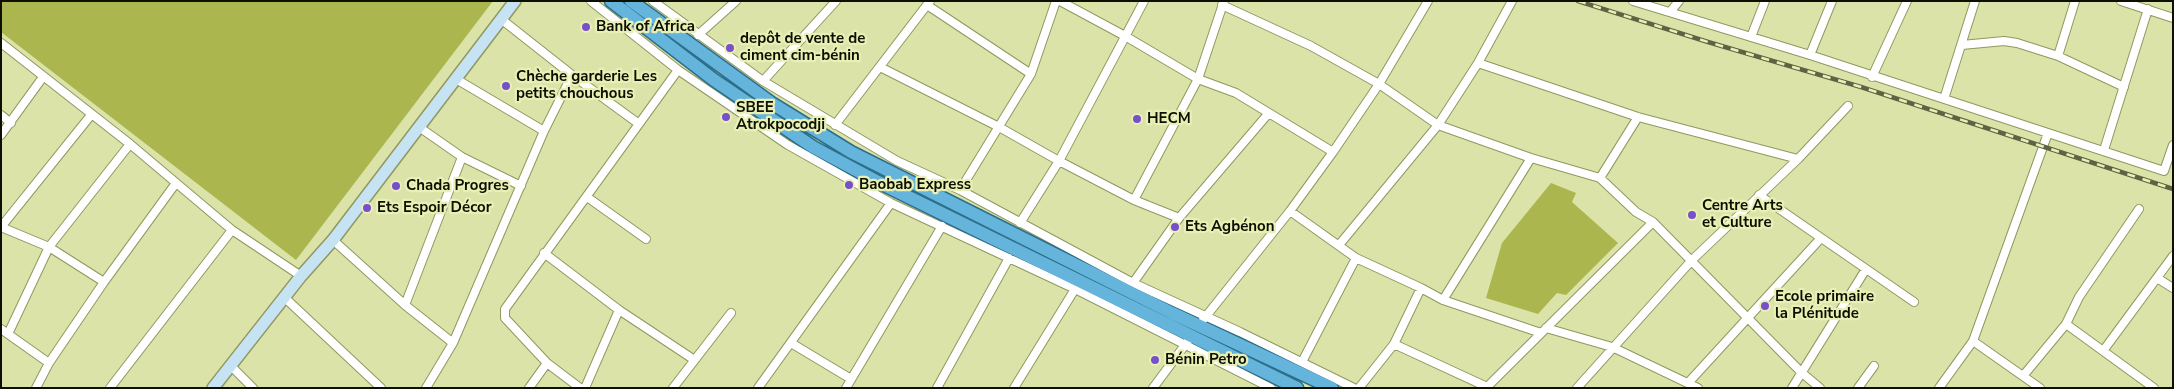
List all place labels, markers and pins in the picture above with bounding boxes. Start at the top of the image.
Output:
place label: Bank of Africa [596,18,695,36]
marker: Bank of Africa [580,21,592,33]
place label: depôt de vente de ciment cim-bénin [740,30,865,65]
marker: depôt de vente de ciment cim-bénin [724,42,736,54]
place label: Chèche garderie Les petits chouchous [516,68,657,103]
marker: Chèche garderie Les petits chouchous [500,80,512,92]
place label: SBEE Atrokpocodji [736,99,825,134]
place label: HECM [1147,110,1191,128]
marker: SBEE Atrokpocodji [720,111,732,123]
marker: HECM [1131,113,1143,125]
place label: Baobab Express [859,176,971,194]
place label: Chada Progres [406,177,509,195]
marker: Baobab Express [843,179,855,191]
marker: Chada Progres [390,180,402,192]
place label: Centre Arts et Culture [1702,197,1783,232]
place label: Ets Espoir Décor [377,199,492,217]
marker: Ets Espoir Décor [361,202,373,214]
marker: Centre Arts et Culture [1686,209,1698,221]
place label: Ets Agbénon [1185,218,1274,236]
marker: Ets Agbénon [1169,221,1181,233]
place label: Ecole primaire la Plénitude [1775,288,1874,323]
marker: Ecole primaire la Plénitude [1759,300,1771,312]
place label: Bénin Petro [1165,351,1247,369]
marker: Bénin Petro [1149,354,1161,366]

